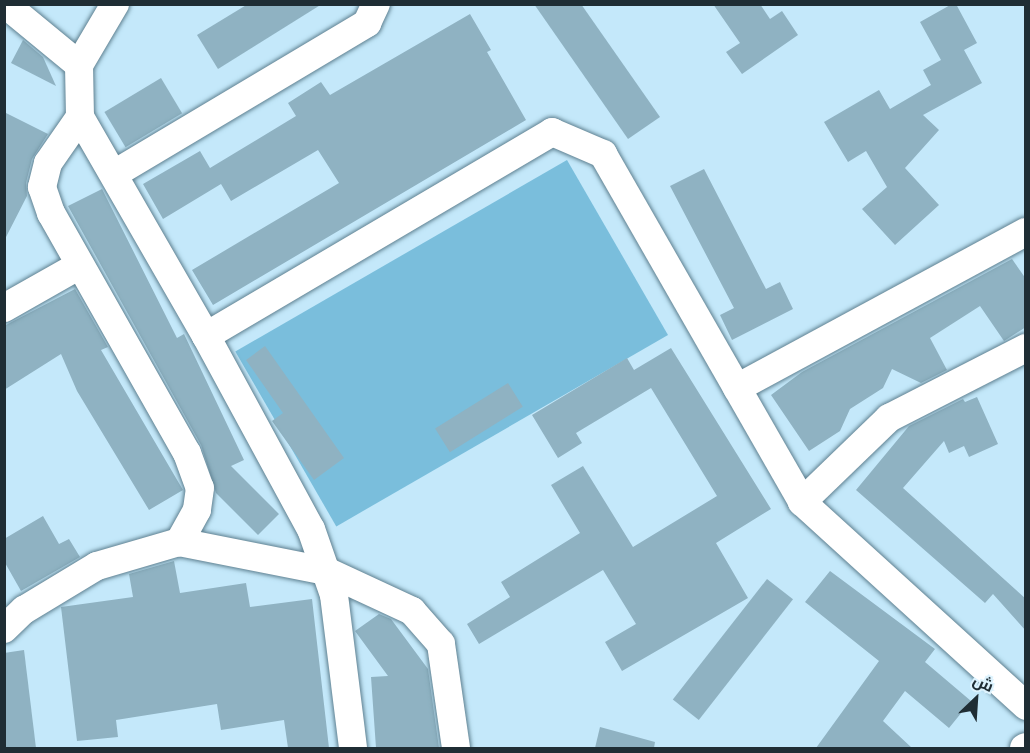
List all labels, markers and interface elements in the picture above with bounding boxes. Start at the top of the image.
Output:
text: ش [969,667,998,698]
north arrow [946,669,1006,729]

